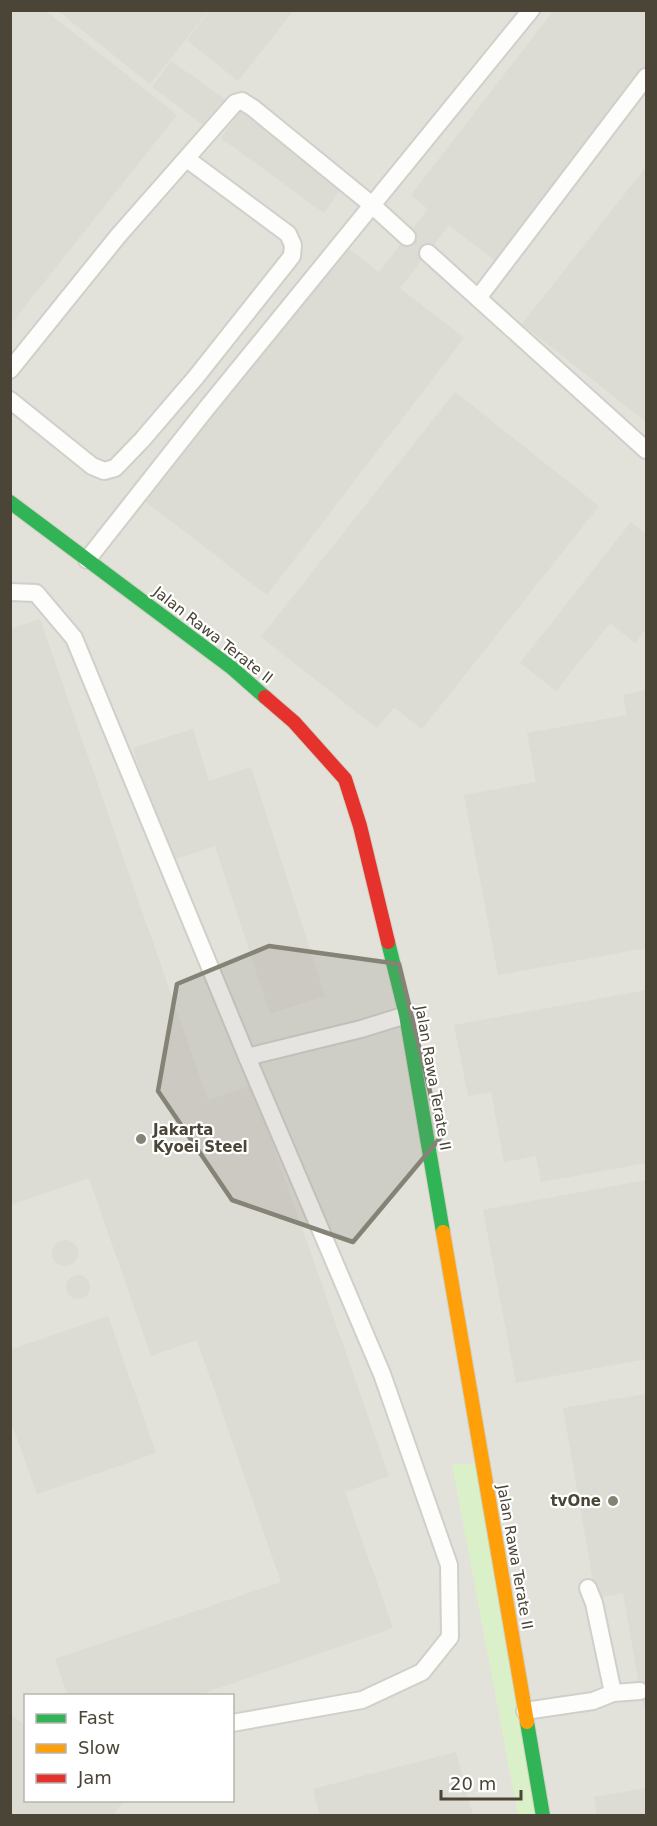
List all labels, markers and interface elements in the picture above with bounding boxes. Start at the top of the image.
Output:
street label: Jalan Rawa Terate II [149,582,276,687]
street label: Jalan Rawa Terate II [411,1003,455,1152]
place label: Jakarta Kyoei Steel [152,1121,248,1156]
marker: Jakarta Kyoei Steel [134,1132,148,1146]
street label: Jalan Rawa Terate II [493,1482,537,1631]
place label: tvOne [550,1492,601,1510]
marker: tvOne [606,1494,620,1508]
legend [24,1694,234,1802]
text: Fast [78,1707,114,1728]
text: Slow [78,1737,120,1758]
scale bar [441,1763,520,1801]
text: Jam [77,1767,112,1788]
text: 20 m [450,1773,496,1794]

